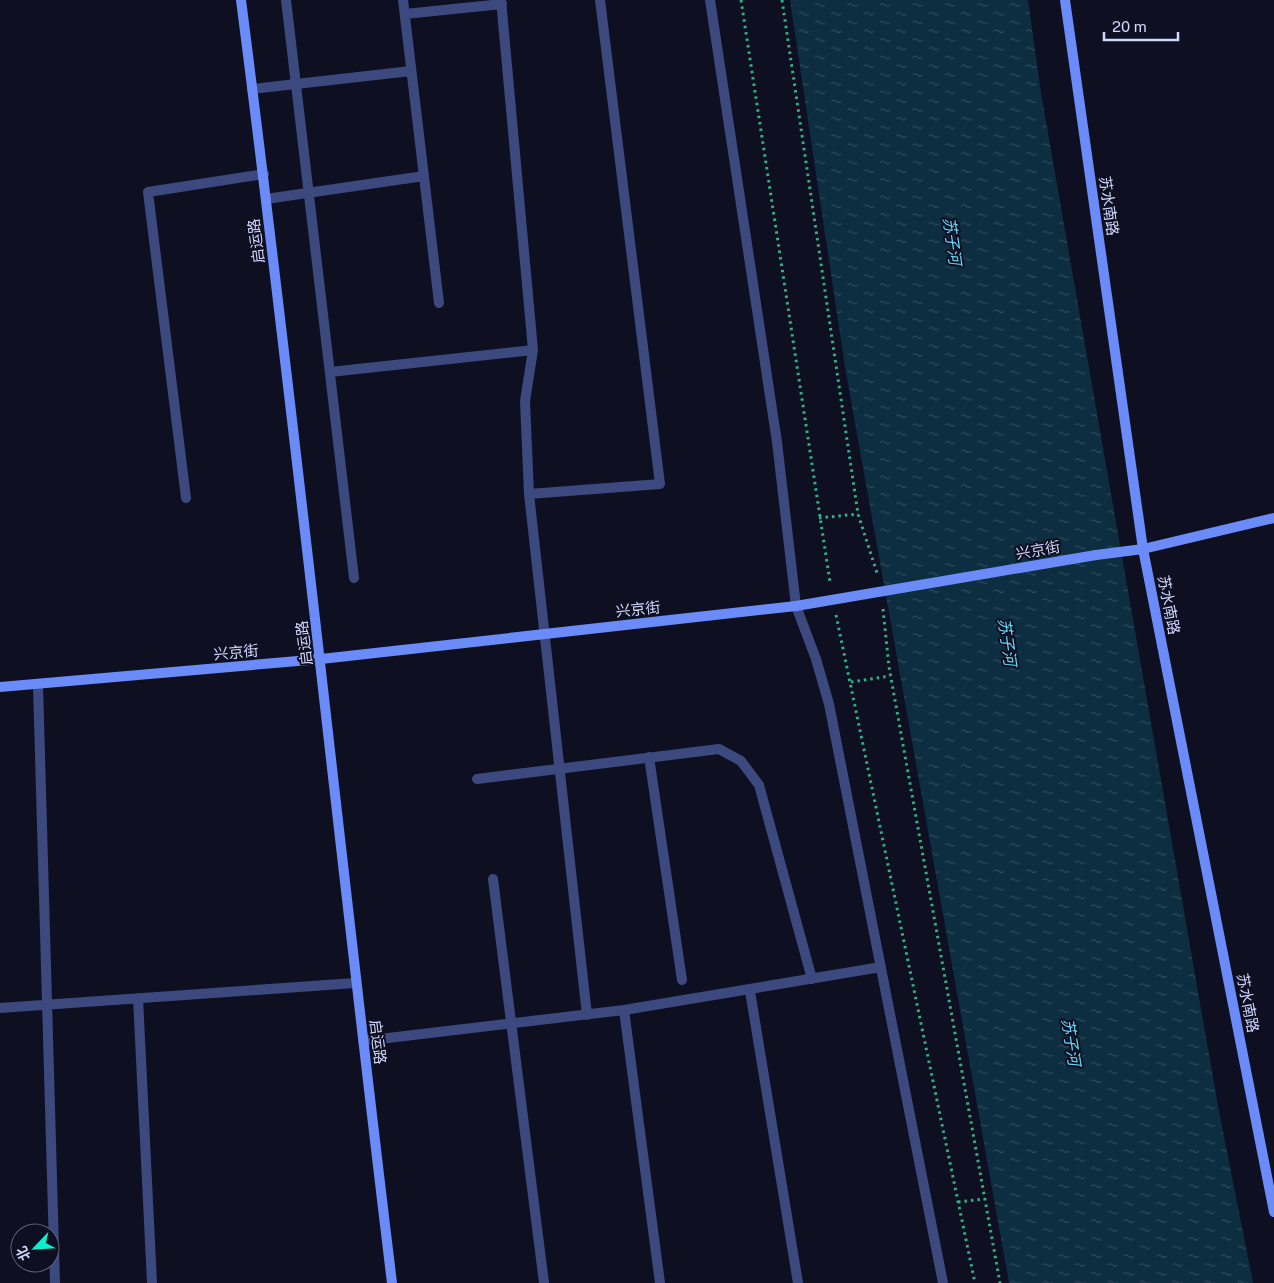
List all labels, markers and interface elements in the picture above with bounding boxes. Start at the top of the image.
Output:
scale bar [1104,10,1178,42]
text: 20 m [1112,18,1147,35]
street label: 苏水南路 [1096,175,1122,237]
water label: 苏子河 [939,216,965,269]
street label: 启运路 [245,218,267,264]
street label: 兴京街 [1014,538,1062,562]
street label: 苏水南路 [1155,574,1183,636]
street label: 兴京街 [615,598,661,620]
water label: 苏子河 [994,617,1020,670]
street label: 启运路 [293,620,315,666]
street label: 兴京街 [213,642,259,662]
street label: 苏水南路 [1234,972,1262,1034]
water label: 苏子河 [1058,1017,1085,1070]
street label: 启运路 [367,1019,389,1065]
north arrow [10,1223,60,1273]
text: 北 [13,1244,33,1263]

